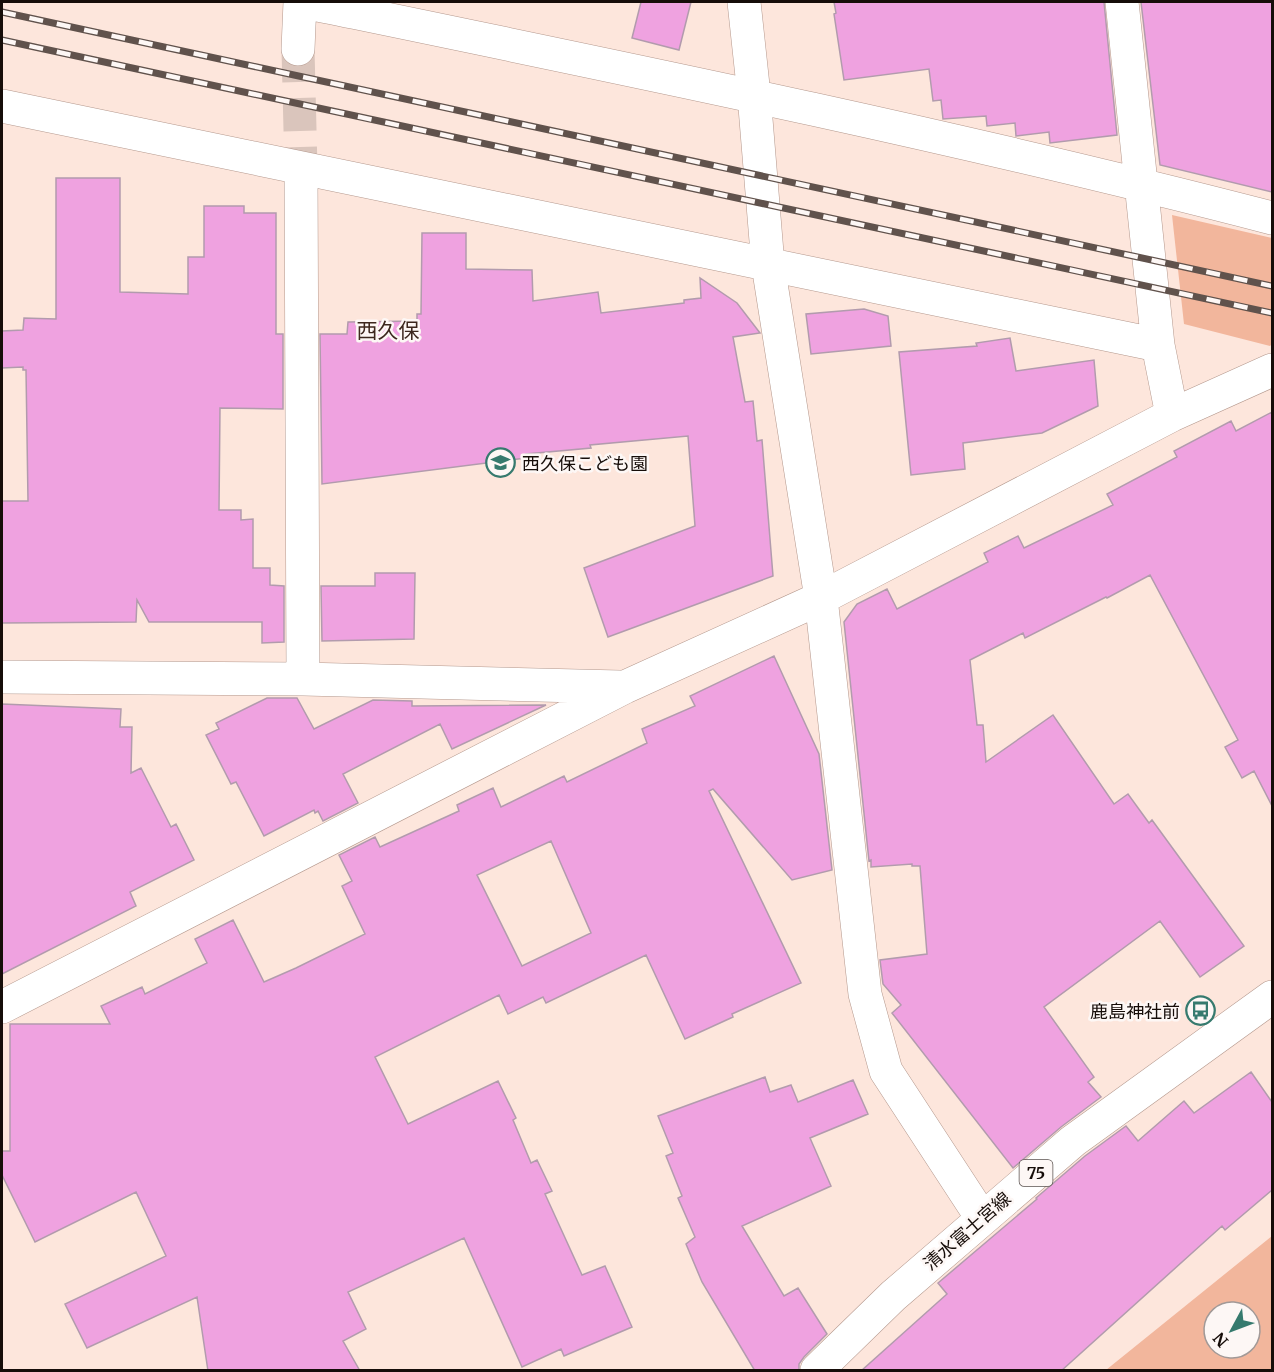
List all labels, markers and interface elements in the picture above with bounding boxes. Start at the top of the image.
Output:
district label: 西久保 [357,317,420,344]
school or university icon: 西久保こども園 [485,447,517,479]
place label: 西久保こども園 [522,452,648,475]
bus stop icon: 鹿島神社前 [1185,995,1217,1027]
place label: 鹿島神社前 [1090,1000,1180,1023]
road number: 75 [1020,1160,1052,1186]
street label: 清水富士宮線 [919,1187,1015,1275]
north arrow [1202,1300,1262,1360]
text: N [1209,1328,1232,1351]

